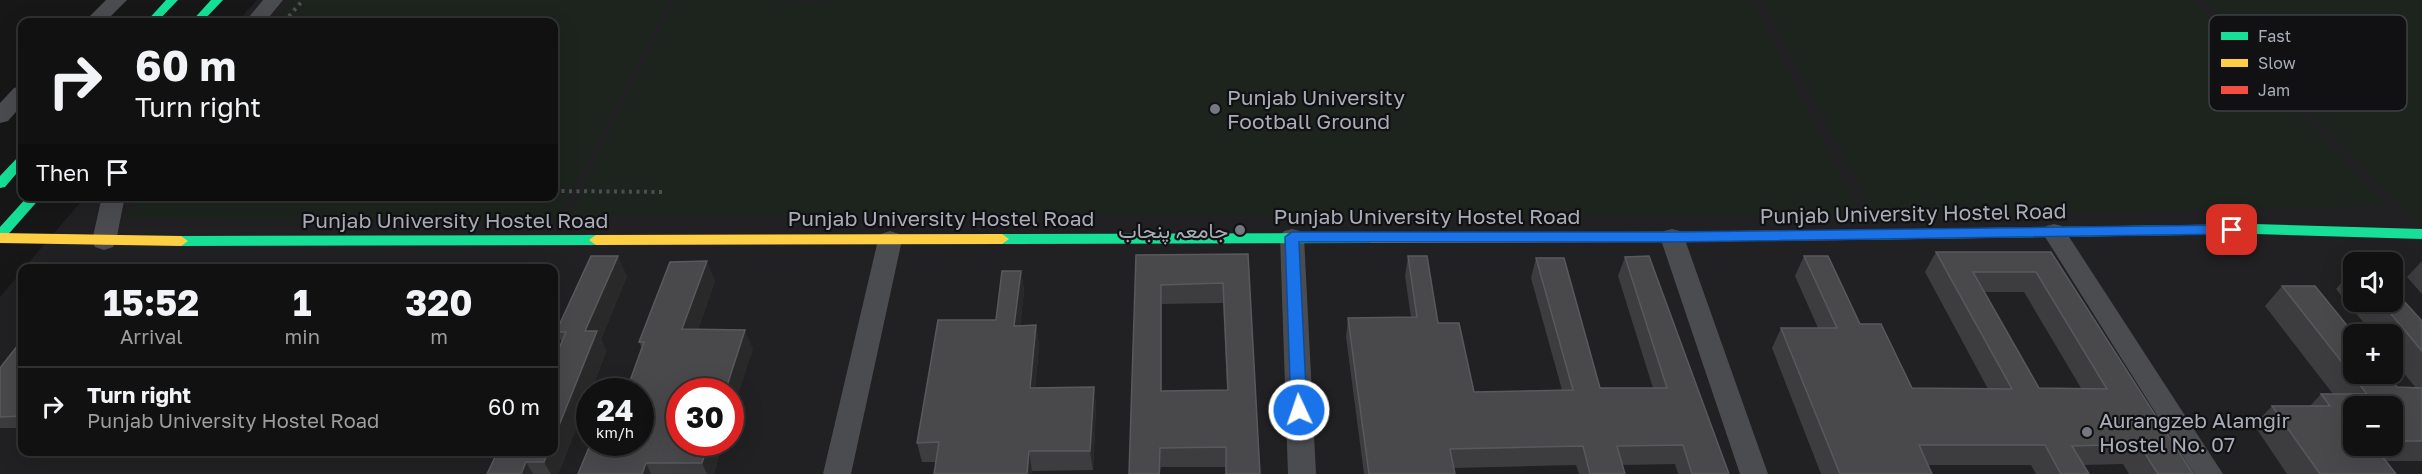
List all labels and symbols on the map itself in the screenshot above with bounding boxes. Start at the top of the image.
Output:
legend [2209,15,2407,111]
text: Fast [2258,26,2291,46]
text: Slow [2258,53,2296,73]
text: Jam [2258,80,2290,100]
place label: Punjab University Football Ground [1227,84,1405,134]
marker: Punjab University Football Ground [1208,102,1222,116]
street label: Punjab University Hostel Road [1759,197,2067,229]
street label: Punjab University Hostel Road [1274,203,1580,229]
pin [2206,204,2257,255]
street label: Punjab University Hostel Road [788,205,1094,231]
street label: Punjab University Hostel Road [302,207,608,233]
place label: جامعہ پنجاب [1118,217,1228,245]
marker: جامعہ پنجاب [1233,223,1247,237]
speed limit sign: 30 [666,378,744,456]
position arrow [1267,378,1331,442]
place label: Aurangzeb Alamgir Hostel No. 07 [2099,407,2290,457]
marker: Aurangzeb Alamgir Hostel No. 07 [2080,425,2094,439]

